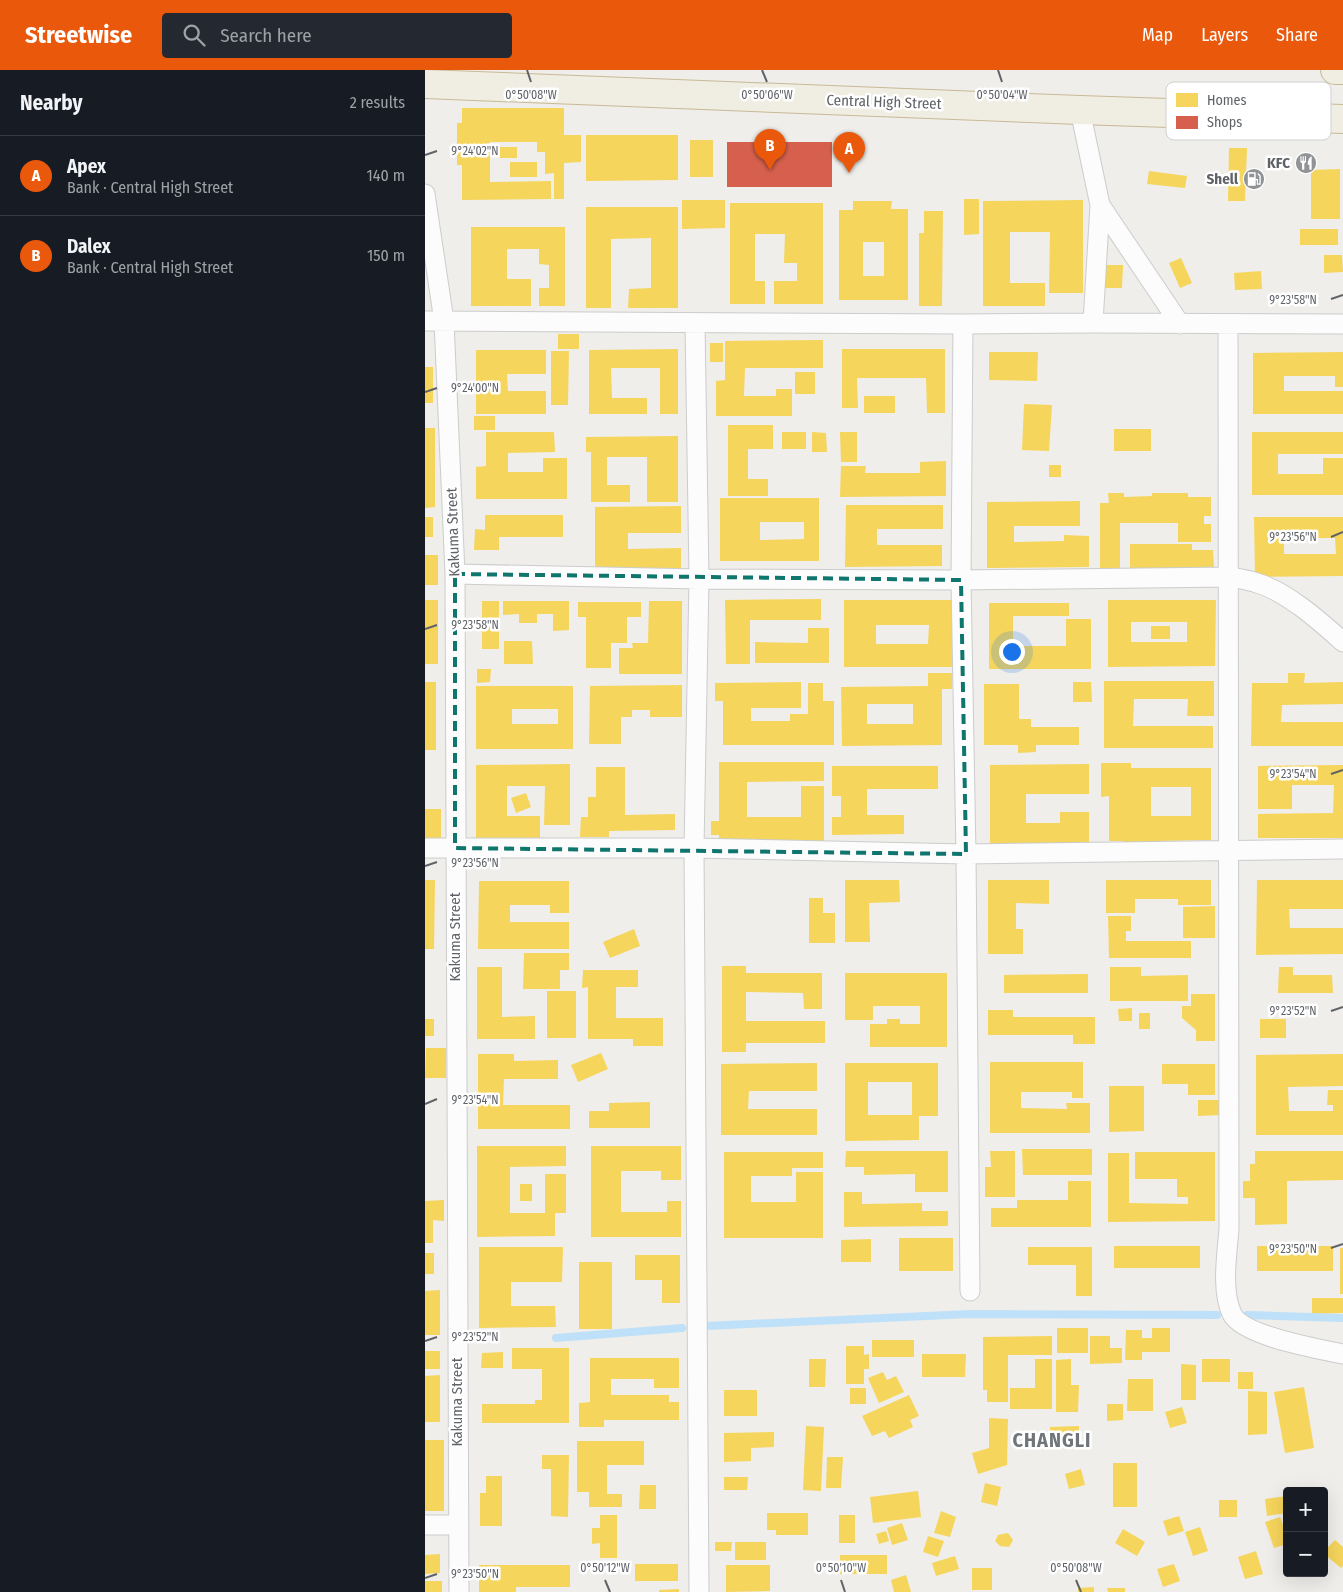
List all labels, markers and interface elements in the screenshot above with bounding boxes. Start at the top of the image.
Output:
search box [162,13,512,58]
text: Streetwise [25,21,132,49]
icon: search [180,21,208,49]
text: Search here [220,24,312,47]
text: Map [1142,24,1173,46]
text: Layers [1201,24,1248,46]
text: Share [1276,24,1318,46]
legend [1166,82,1331,140]
text: 0°50'08"W [505,88,557,102]
text: 0°50'06"W [741,88,793,102]
text: 0°50'04"W [977,88,1027,102]
text: Nearby [20,90,82,116]
street label: Central High Street [826,91,942,113]
text: Homes [1207,92,1247,109]
text: 2 results [350,93,405,112]
text: Shops [1207,114,1242,131]
pin: B [754,129,786,170]
pin: A [833,132,865,173]
text: 9°24'02"N [451,144,499,158]
restaurant icon: KFC [1294,151,1318,175]
place label: KFC [1267,154,1290,172]
text: Apex [67,155,106,178]
text: A [32,166,40,185]
text: 140 m [367,166,405,185]
fuel station icon: Shell [1242,167,1266,191]
place label: Shell [1207,170,1239,188]
text: Bank · Central High Street [67,178,233,197]
text: Dalex [67,235,111,258]
text: B [32,246,40,265]
text: 150 m [367,246,405,265]
text: Bank · Central High Street [67,258,233,277]
text: 9°23'58"N [1269,293,1317,307]
text: 9°24'00"N [451,381,499,395]
street label: Kakuma Street [442,487,464,577]
text: 9°23'56"N [1269,530,1317,544]
text: 9°23'58"N [451,618,499,632]
your location [999,639,1025,665]
text: 9°23'54"N [1269,767,1317,781]
text: 9°23'56"N [451,856,499,870]
street label: Kakuma Street [446,892,464,982]
text: 9°23'52"N [1269,1004,1317,1018]
text: 9°23'54"N [451,1093,499,1107]
text: 9°23'50"N [1269,1242,1317,1256]
text: 9°23'52"N [451,1330,499,1344]
street label: Kakuma Street [448,1357,466,1447]
district label: CHANGLI [1013,1428,1091,1452]
map controls [1283,1487,1328,1577]
button: + [1283,1487,1328,1532]
button: − [1283,1532,1328,1577]
text: 0°50'12"W [580,1561,630,1575]
text: 0°50'10"W [816,1561,866,1575]
text: 0°50'08"W [1050,1561,1102,1575]
text: 9°23'50"N [451,1567,499,1581]

